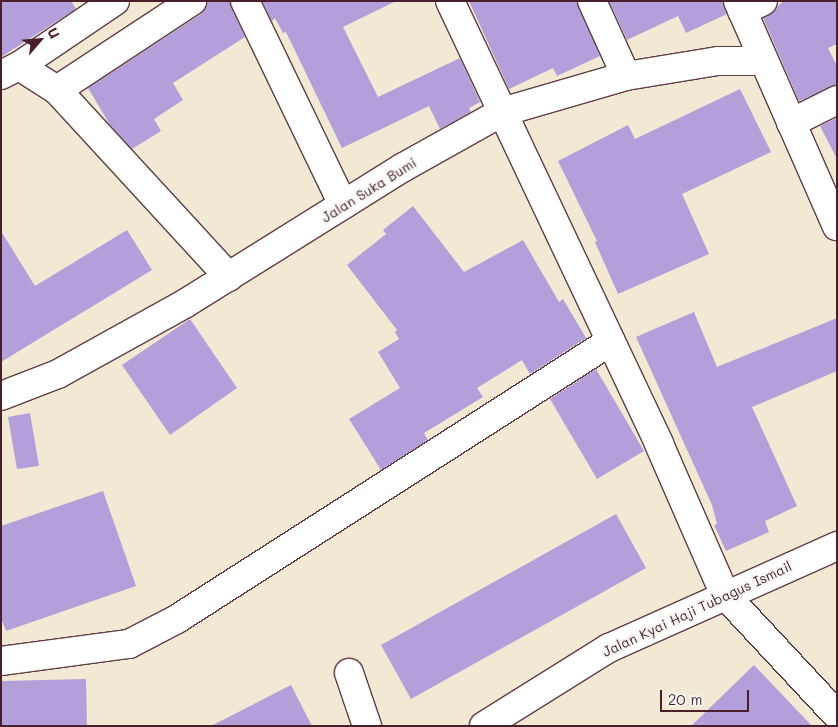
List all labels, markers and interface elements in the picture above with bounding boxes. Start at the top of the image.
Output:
north arrow [15,15,65,65]
text: U [43,24,65,42]
street label: Jalan Suka Bumi [318,154,420,226]
street label: Jalan Kyai Haji Tubagus Ismail [600,558,794,660]
scale bar [663,680,752,712]
text: 20 m [668,689,702,709]

